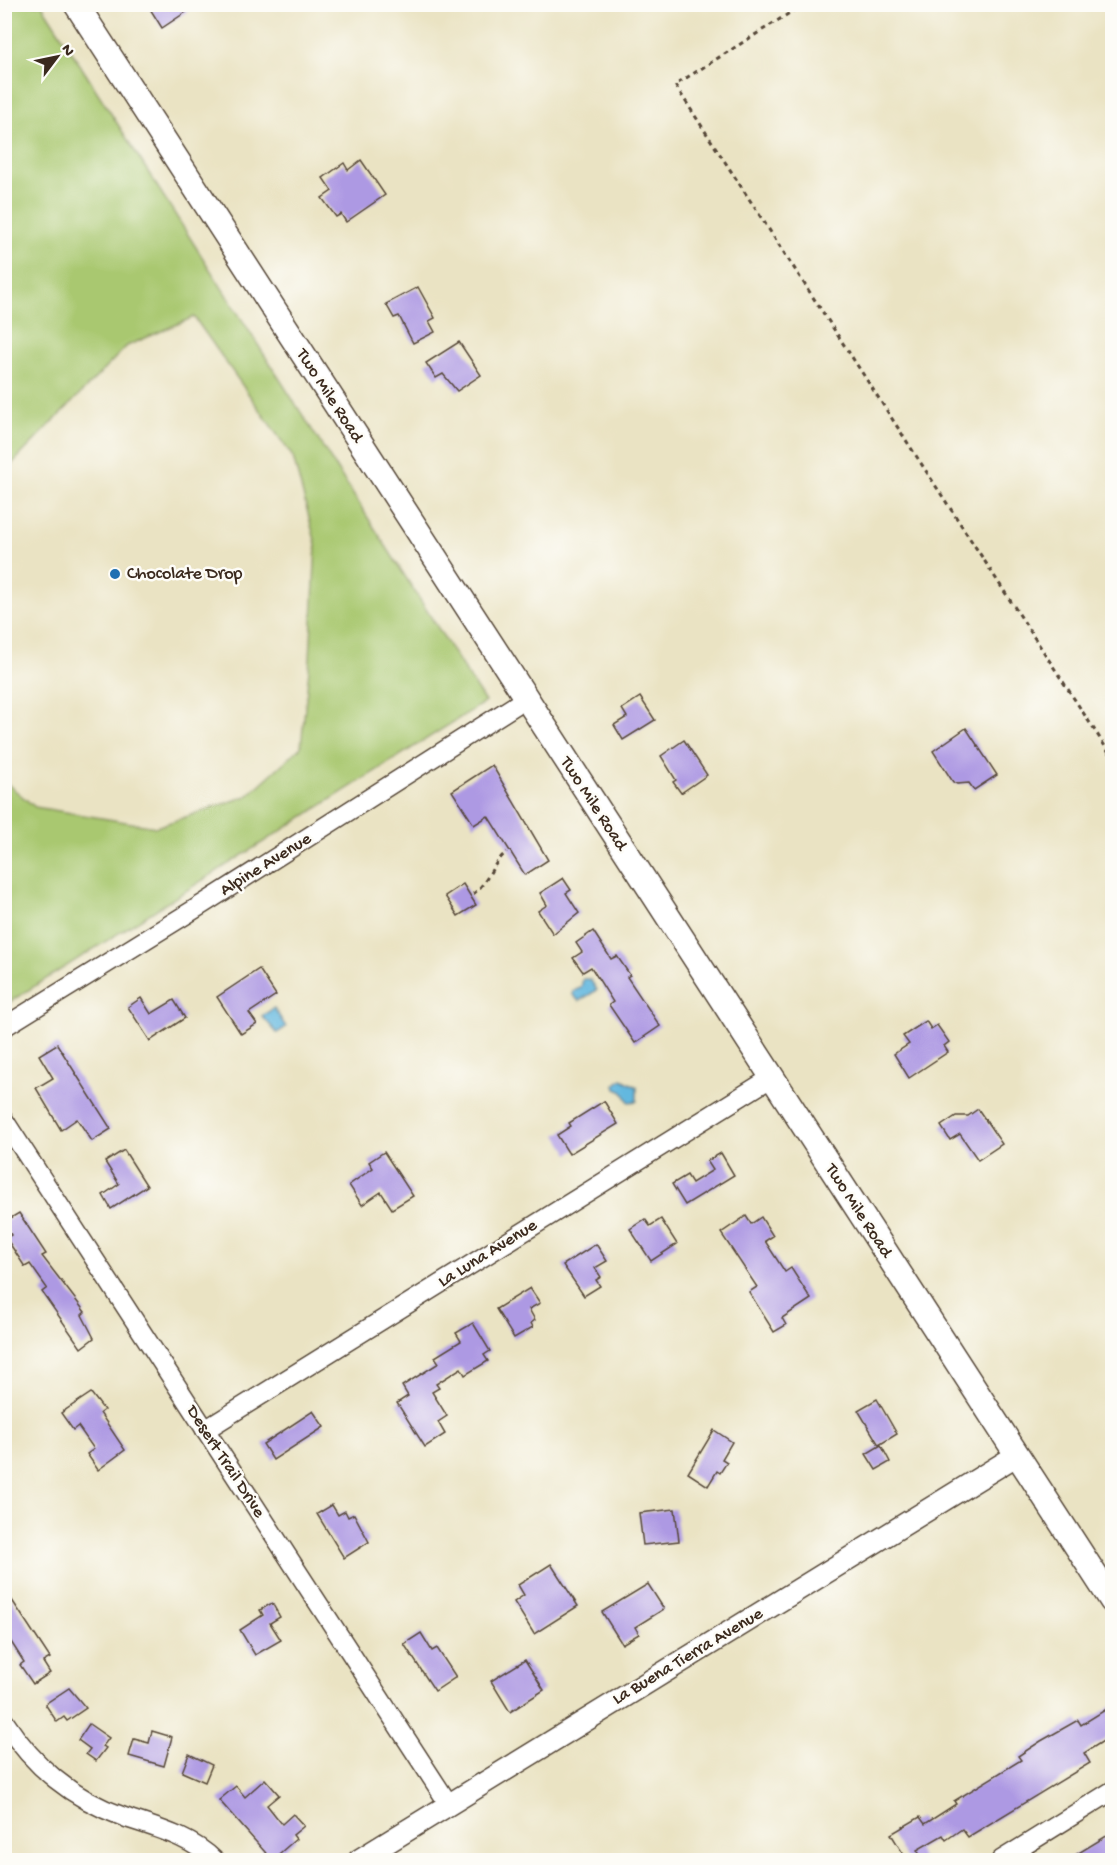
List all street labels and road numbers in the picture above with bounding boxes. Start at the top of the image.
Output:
street label: Two Mile Road [290,344,368,448]
street label: Two Mile Road [554,752,632,856]
street label: Alpine Avenue [217,828,316,901]
street label: Two Mile Road [819,1159,897,1263]
street label: La Luna Avenue [435,1215,542,1293]
street label: Desert Trail Drive [180,1401,269,1523]
street label: La Buena Tierra Avenue [609,1603,768,1710]

